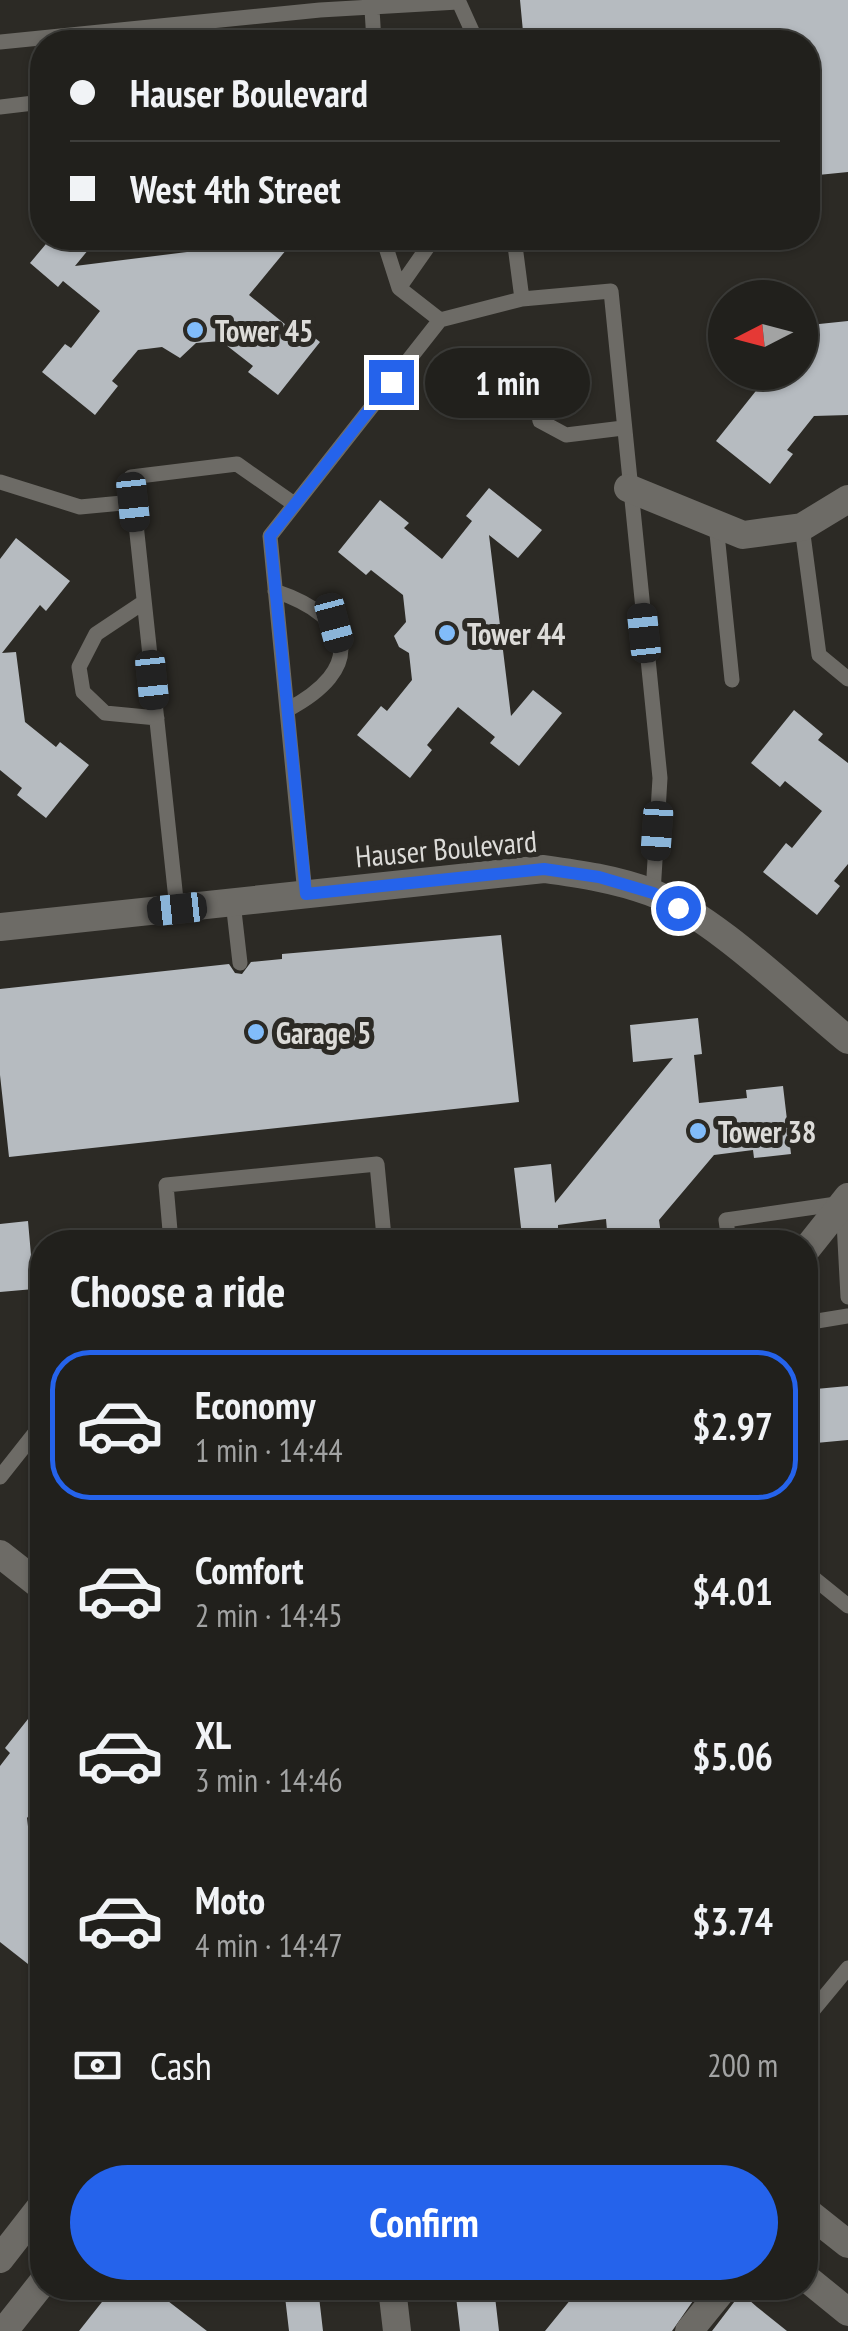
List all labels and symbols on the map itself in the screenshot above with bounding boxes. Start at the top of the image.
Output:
north arrow [708,280,818,390]
place label: Tower 45 [215,311,313,350]
marker: Tower 45 [184,319,206,341]
callout: 1 min [426,347,591,417]
route end [369,360,414,405]
car [115,471,151,533]
car [312,590,356,656]
car [626,602,662,664]
place label: Tower 44 [467,614,565,653]
marker: Tower 44 [436,622,458,644]
car [134,649,170,711]
car [640,800,674,862]
street label: Hauser Boulevard [354,821,538,875]
route start [656,886,701,931]
car [146,891,208,927]
place label: Garage 5 [276,1013,371,1052]
marker: Garage 5 [245,1021,267,1043]
place label: Tower 38 [718,1112,816,1151]
marker: Tower 38 [687,1120,709,1142]

